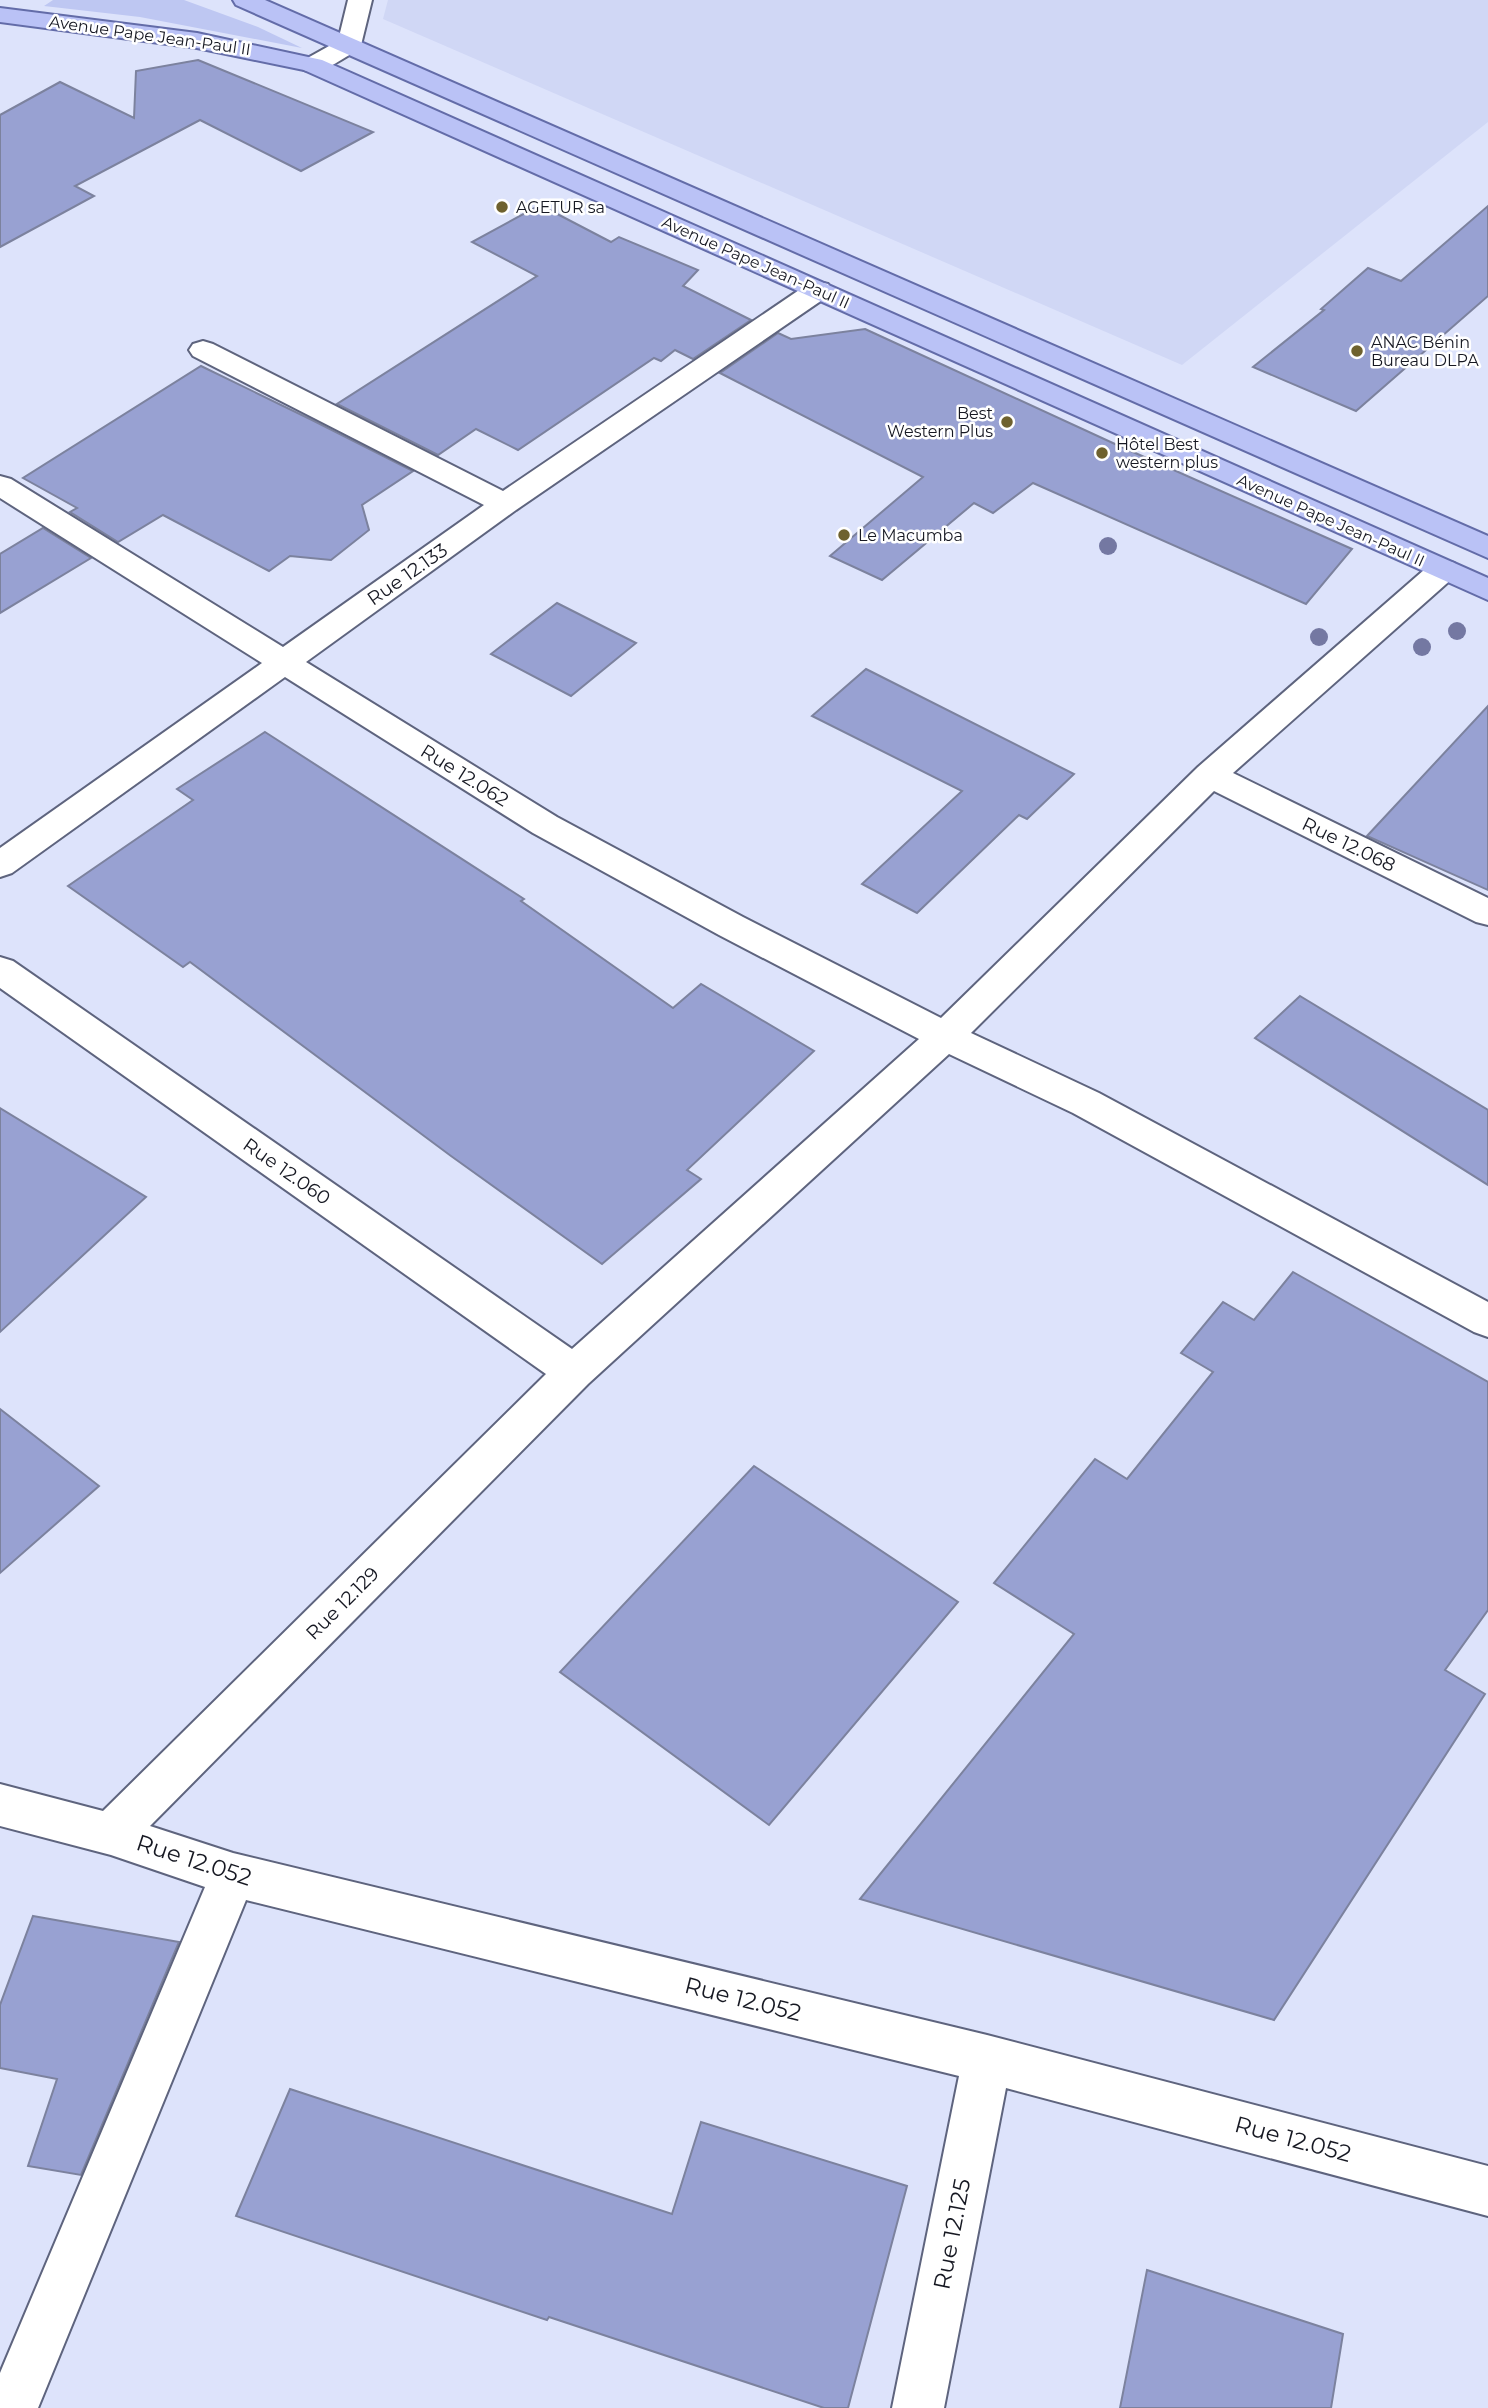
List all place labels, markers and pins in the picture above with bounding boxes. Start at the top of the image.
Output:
place label: AGETUR sa [516,198,605,217]
marker: AGETUR sa [494,199,510,215]
place label: ANAC Bénin Bureau DLPA [1371,333,1479,370]
marker: ANAC Bénin Bureau DLPA [1349,343,1365,359]
place label: Best Western Plus [887,404,993,441]
marker: Best Western Plus [999,414,1015,430]
place label: Hôtel Best western plus [1116,435,1218,472]
marker: Hôtel Best western plus [1094,445,1110,461]
place label: Le Macumba [858,526,963,545]
marker: Le Macumba [836,527,852,543]

